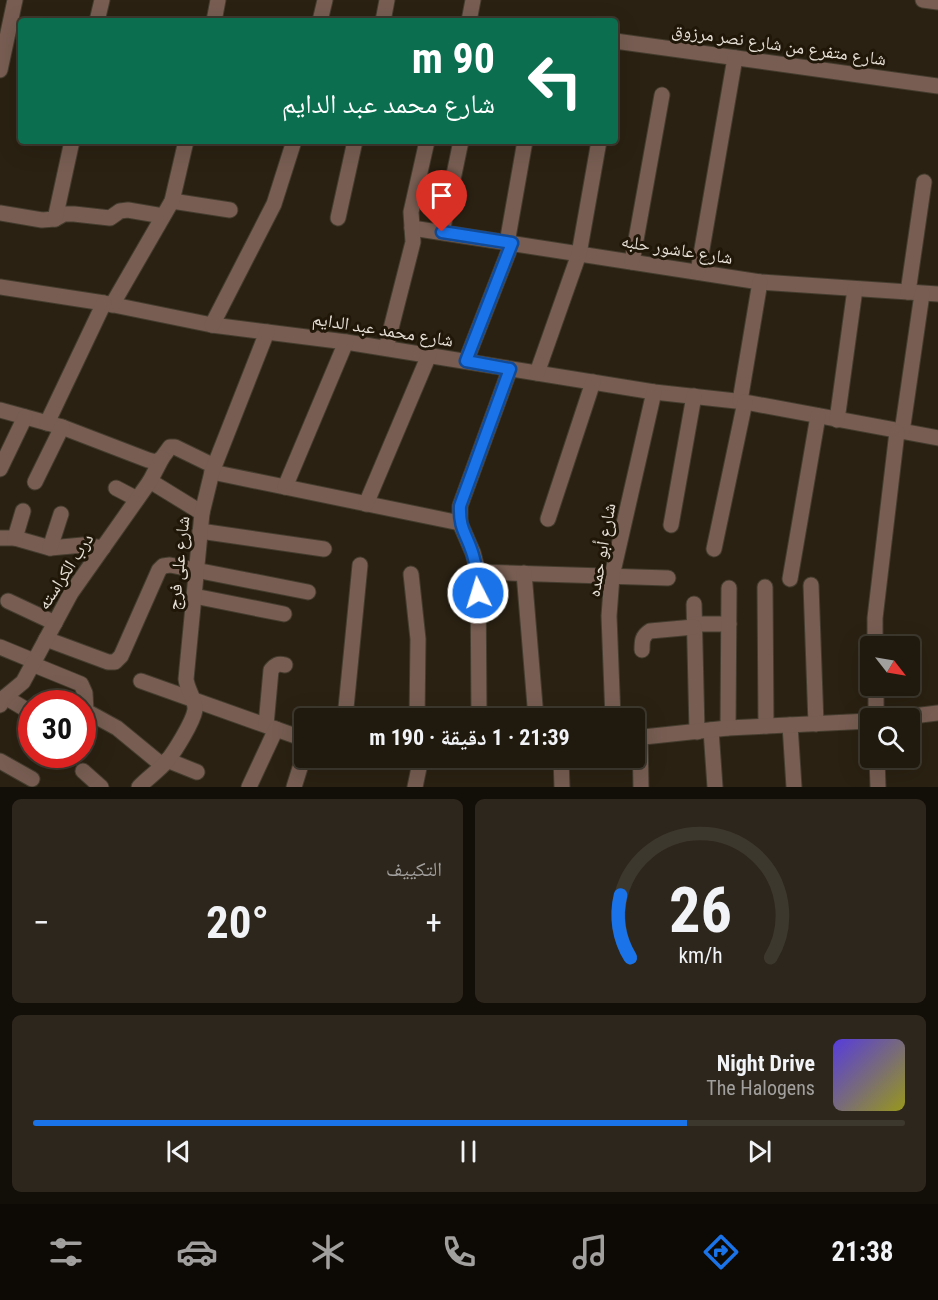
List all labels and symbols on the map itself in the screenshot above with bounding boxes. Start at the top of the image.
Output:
street label: شارع متفرع من شارع نصر مرزوق [670,19,888,70]
pin [416,170,467,232]
street label: شارع عاشور حلبه [620,230,734,269]
street label: شارع محمد عبد الدايم [311,308,455,352]
street label: شارع أبو حمده [582,501,621,599]
street label: شارع على فرج [163,515,195,611]
street label: درب الكراسته [33,529,98,613]
position arrow [446,561,510,625]
north arrow [860,636,920,696]
speed limit sign: 30 [18,690,96,768]

